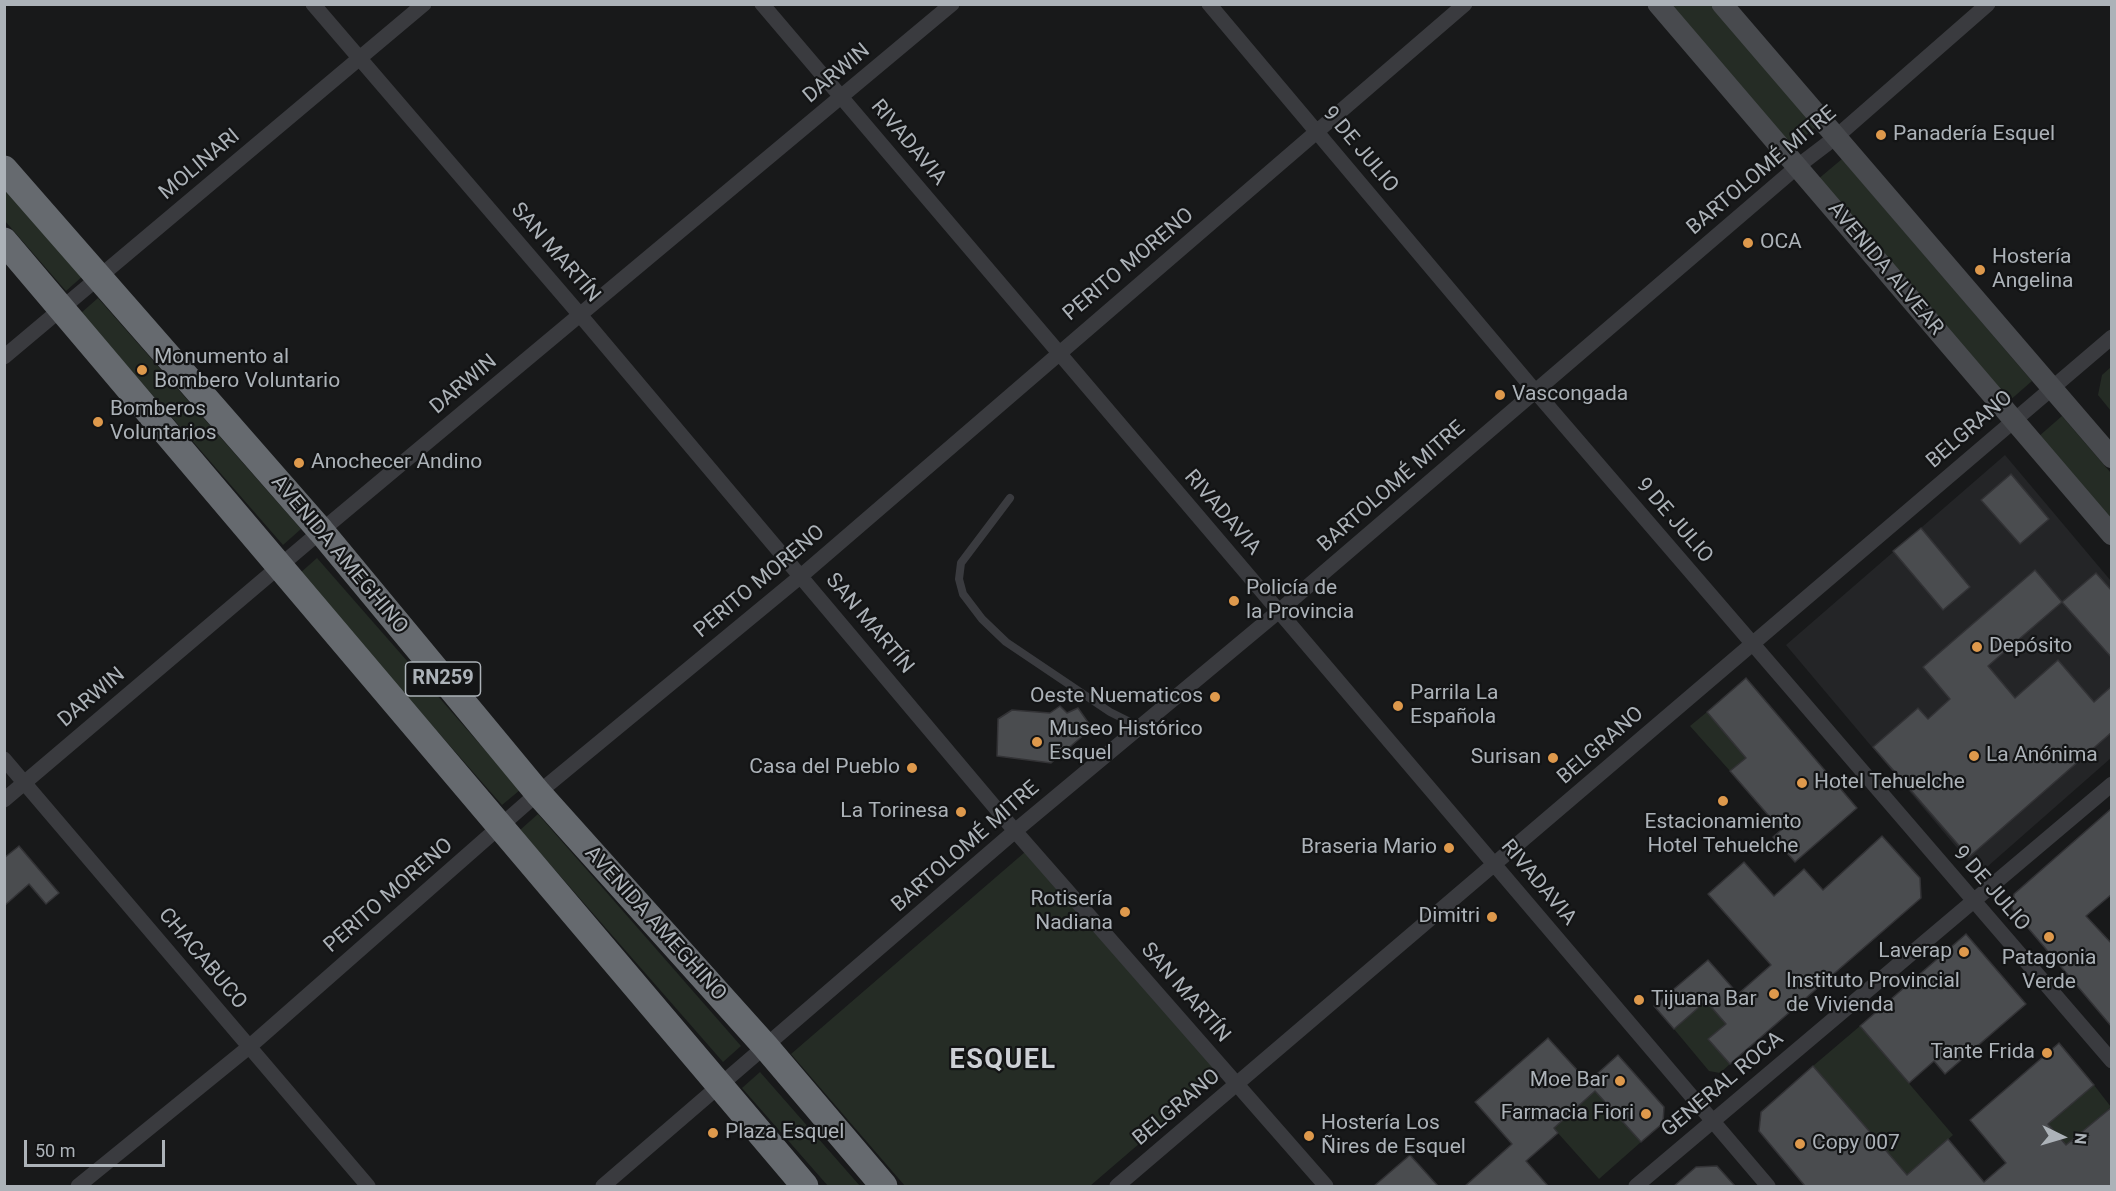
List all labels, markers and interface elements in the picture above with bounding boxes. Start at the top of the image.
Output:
street label: DARWIN [798,39,876,109]
street label: RIVADAVIA [865,95,951,191]
street label: BARTOLOMÉ MITRE [1682,101,1842,241]
street label: 9 DE JULIO [1317,102,1403,198]
place label: Panadería Esquel [1893,122,2055,148]
street label: MOLINARI [155,124,245,206]
marker: Panadería Esquel [1874,128,1888,142]
street label: AVENIDA ALVEAR [1822,197,1948,341]
street label: SAN MARTÍN [505,198,605,308]
street label: PERITO MORENO [1059,203,1199,327]
place label: OCA [1760,230,1802,256]
marker: OCA [1741,236,1755,250]
place label: Hostería Angelina [1992,245,2073,295]
marker: Hostería Angelina [1973,263,1987,277]
place label: Monumento al Bombero Voluntario [154,345,340,395]
street label: DARWIN [425,350,503,420]
marker: Monumento al Bombero Voluntario [135,363,149,377]
place label: Vascongada [1512,382,1628,408]
street label: BELGRANO [1922,386,2018,474]
marker: Vascongada [1493,388,1507,402]
place label: Bomberos Voluntarios [110,397,216,447]
marker: Bomberos Voluntarios [91,415,105,429]
street label: BARTOLOMÉ MITRE [1313,416,1471,558]
place label: Anochecer Andino [311,450,482,476]
marker: Anochecer Andino [292,456,306,470]
street label: RIVADAVIA [1178,465,1266,561]
street label: AVENIDA AMEGHINO [265,470,413,640]
street label: 9 DE JULIO [1630,473,1718,569]
street label: PERITO MORENO [690,520,830,644]
street label: SAN MARTÍN [820,568,918,680]
place label: Policía de la Provincia [1246,576,1354,626]
marker: Policía de la Provincia [1227,594,1241,608]
place label: Depósito [1989,634,2072,660]
marker: Depósito [1970,640,1984,654]
road number: RN259 [406,662,480,696]
street label: DARWIN [53,663,131,733]
place label: Parrila La Española [1410,681,1498,731]
place label: Oeste Nuematicos [1030,684,1203,710]
marker: Oeste Nuematicos [1208,690,1222,704]
marker: Parrila La Española [1391,699,1405,713]
street label: BELGRANO [1553,702,1649,790]
place label: Museo Histórico Esquel [1049,717,1203,767]
marker: Museo Histórico Esquel [1030,735,1044,749]
place label: La Anónima [1986,743,2098,769]
place label: Surisan [1471,745,1541,771]
marker: La Anónima [1967,749,1981,763]
marker: Surisan [1546,751,1560,765]
place label: Casa del Pueblo [749,755,900,781]
marker: Casa del Pueblo [905,761,919,775]
place label: Hotel Tehuelche [1814,770,1965,796]
street label: BARTOLOMÉ MITRE [887,776,1045,918]
marker: Hotel Tehuelche [1795,776,1809,790]
marker: Estacionamiento Hotel Tehuelche [1716,794,1730,808]
place label: La Torinesa [840,799,949,825]
marker: La Torinesa [954,805,968,819]
place label: Estacionamiento Hotel Tehuelche [1644,810,1802,860]
street label: PERITO MORENO [319,833,459,959]
place label: Braseria Mario [1301,835,1437,861]
street label: RIVADAVIA [1495,835,1581,931]
street label: AVENIDA AMEGHINO [579,841,731,1007]
marker: Braseria Mario [1442,841,1456,855]
street label: 9 DE JULIO [1947,841,2035,937]
place label: Rotisería Nadiana [1030,887,1113,937]
street label: CHACABUCO [152,903,252,1015]
place label: Dimitri [1418,904,1480,930]
marker: Rotisería Nadiana [1118,905,1132,919]
marker: Dimitri [1485,910,1499,924]
marker: Patagonia Verde [2042,930,2056,944]
street label: SAN MARTÍN [1135,938,1235,1048]
place label: Laverap [1878,939,1952,965]
marker: Laverap [1957,945,1971,959]
place label: Patagonia Verde [2002,946,2096,996]
place label: Instituto Provincial de Vivienda [1786,969,1960,1019]
place label: Tijuana Bar [1651,987,1757,1013]
marker: Instituto Provincial de Vivienda [1767,987,1781,1001]
marker: Tijuana Bar [1632,993,1646,1007]
street label: GENERAL ROCA [1657,1027,1789,1143]
place label: Tante Frida [1931,1040,2035,1066]
district label: ESQUEL [949,1045,1057,1077]
marker: Tante Frida [2040,1046,2054,1060]
street label: BELGRANO [1128,1064,1226,1152]
place label: Moe Bar [1530,1068,1608,1094]
marker: Moe Bar [1613,1074,1627,1088]
place label: Farmacia Fiori [1501,1101,1634,1127]
marker: Farmacia Fiori [1639,1107,1653,1121]
north arrow [2032,1107,2092,1167]
place label: Hostería Los Ñires de Esquel [1321,1111,1466,1161]
place label: Plaza Esquel [725,1120,844,1146]
marker: Plaza Esquel [706,1126,720,1140]
scale bar [27,1128,168,1166]
marker: Hostería Los Ñires de Esquel [1302,1129,1316,1143]
place label: Copy 007 [1812,1131,1900,1157]
text: N [2070,1132,2090,1145]
marker: Copy 007 [1793,1137,1807,1151]
text: 50 m [35,1140,75,1161]

